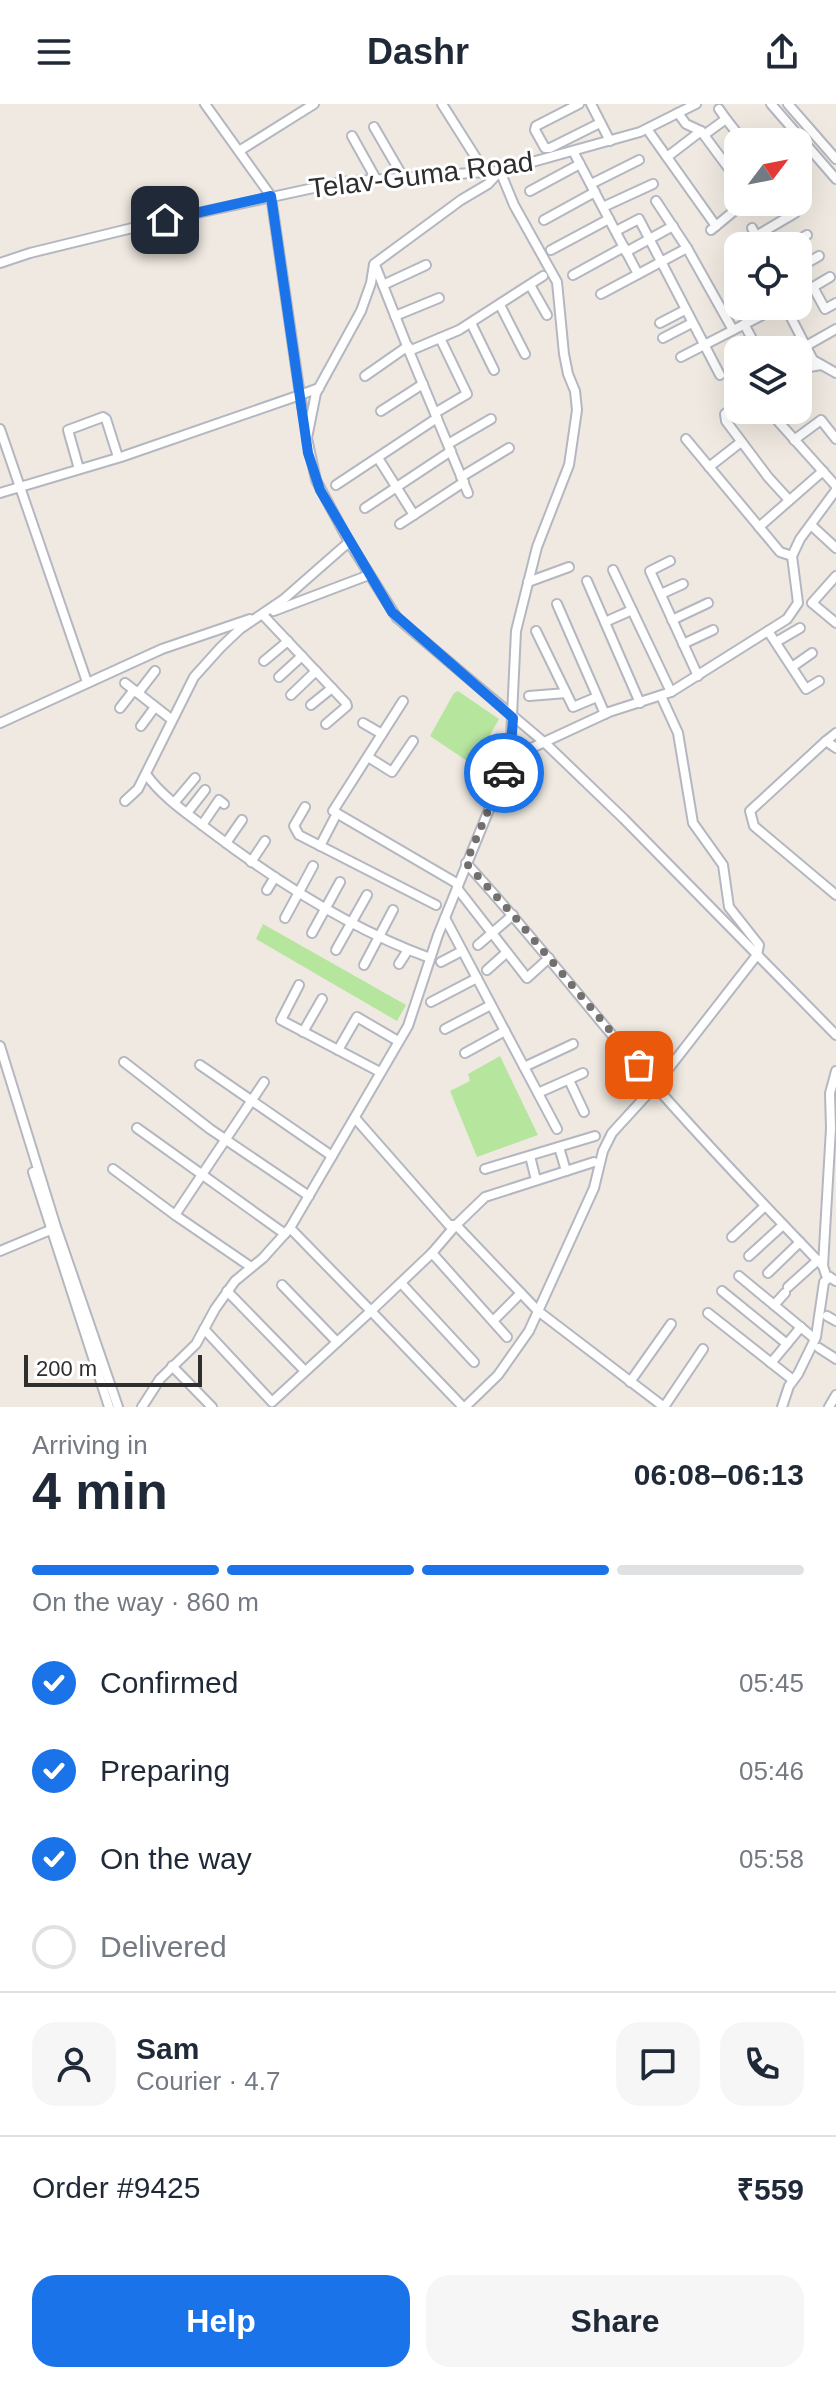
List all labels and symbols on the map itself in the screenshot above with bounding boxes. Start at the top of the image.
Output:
north arrow [724,128,812,216]
street label: Telav-Guma Road [307,146,535,204]
pin [131,186,199,254]
courier [464,733,544,813]
pin [605,1031,673,1099]
scale bar [24,1351,202,1387]

